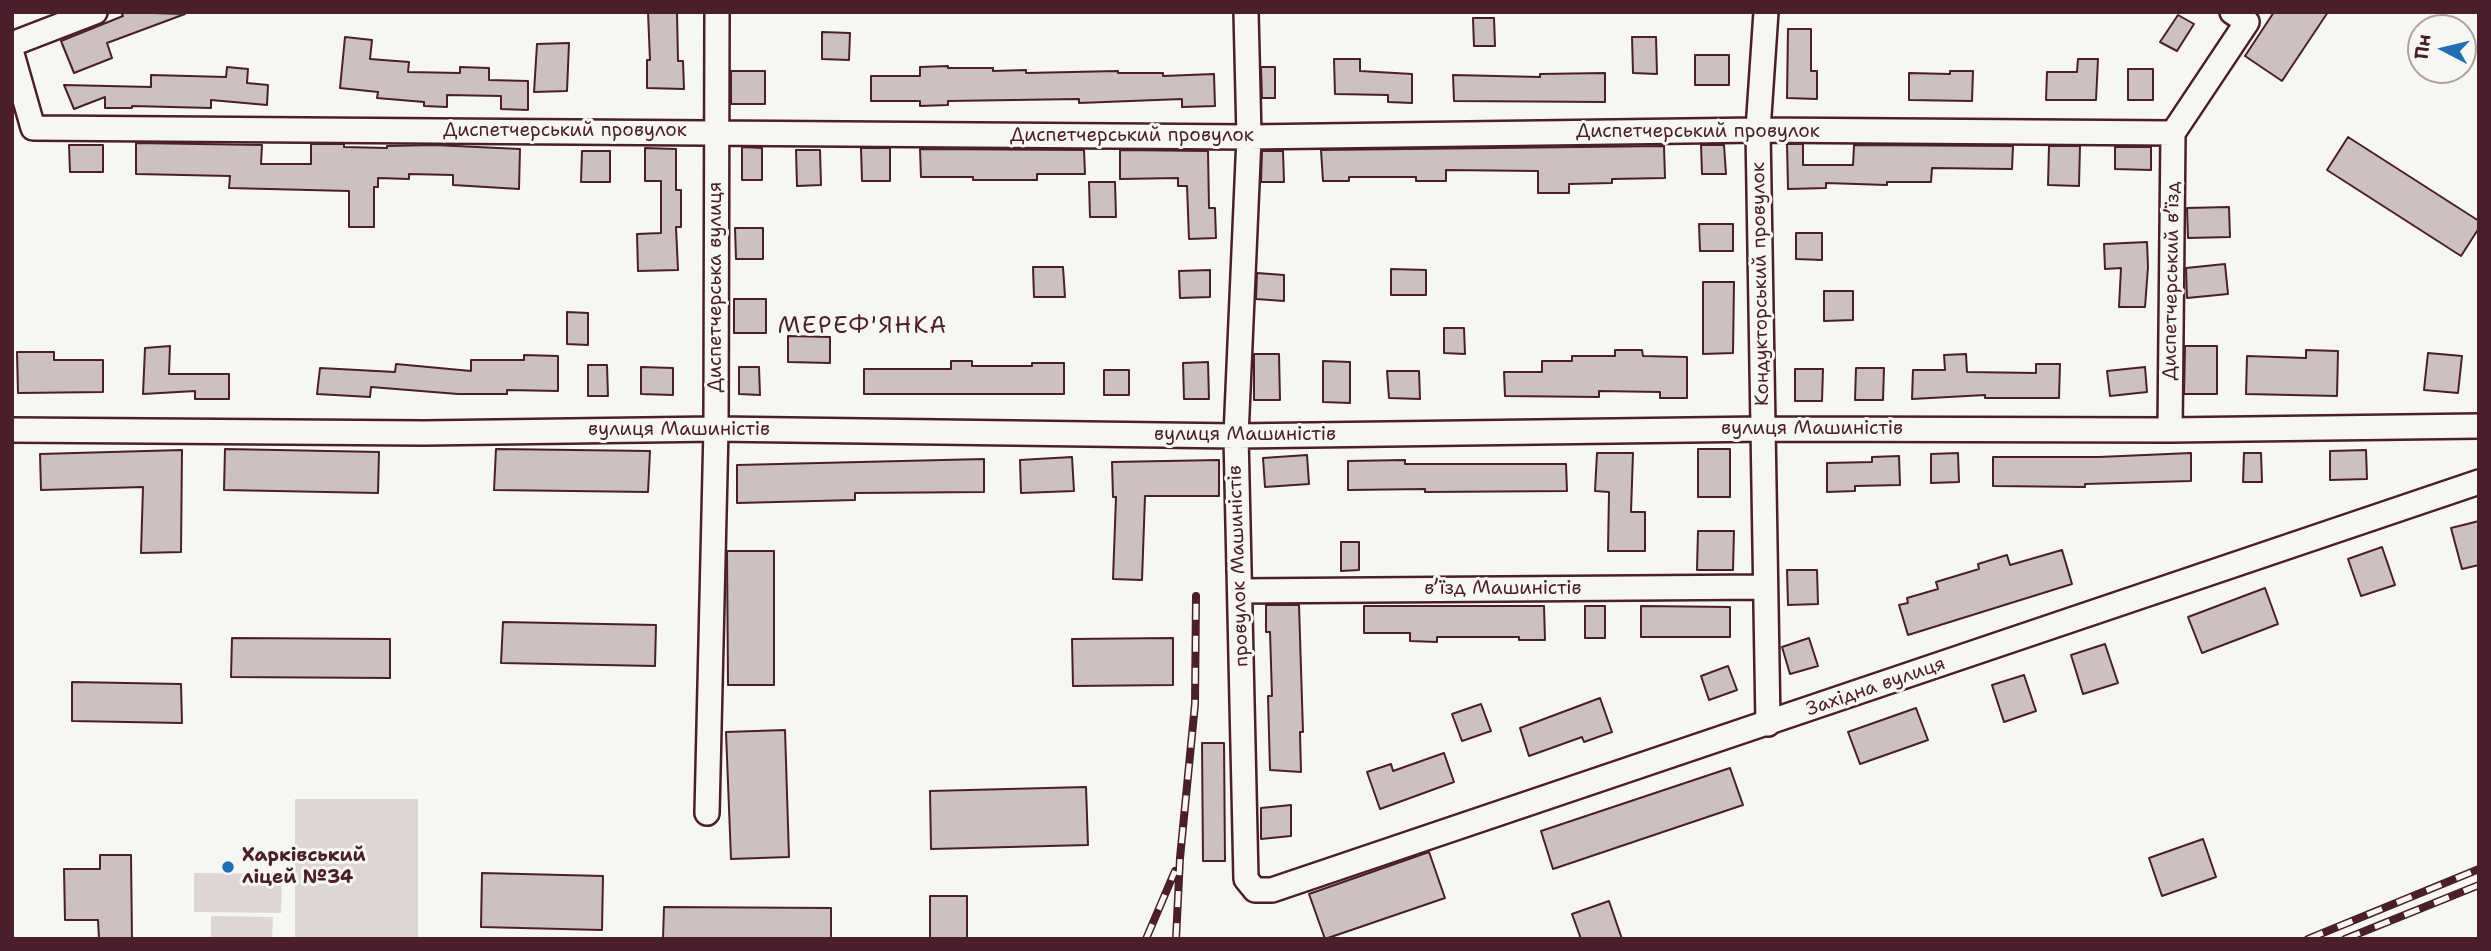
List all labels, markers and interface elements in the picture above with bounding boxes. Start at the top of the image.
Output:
north arrow [2407,14,2477,84]
text: Пн [2409,33,2437,61]
street label: Диспетчерський провулок [443,120,687,142]
street label: Диспетчерський провулок [1576,121,1820,143]
street label: Диспетчерський провулок [1010,125,1254,147]
street label: Кондукторський провулок [1747,162,1775,406]
street label: Диспетчерський в’їзд [2159,181,2185,381]
street label: Диспетчерська вулиця [705,182,727,392]
district label: МЕРЕФ'ЯНКА [779,313,947,341]
street label: вулиця Машиністів [1721,418,1903,440]
street label: вулиця Машиністів [588,419,770,441]
street label: вулиця Машиністів [1154,424,1336,446]
street label: провулок Машиністів [1224,465,1254,667]
street label: в’їзд Машиністів [1424,578,1582,600]
street label: Західна вулиця [1803,653,1949,721]
place label: Харківський ліцей №34 [242,845,366,889]
marker: Харківський ліцей №34 [220,859,236,875]

